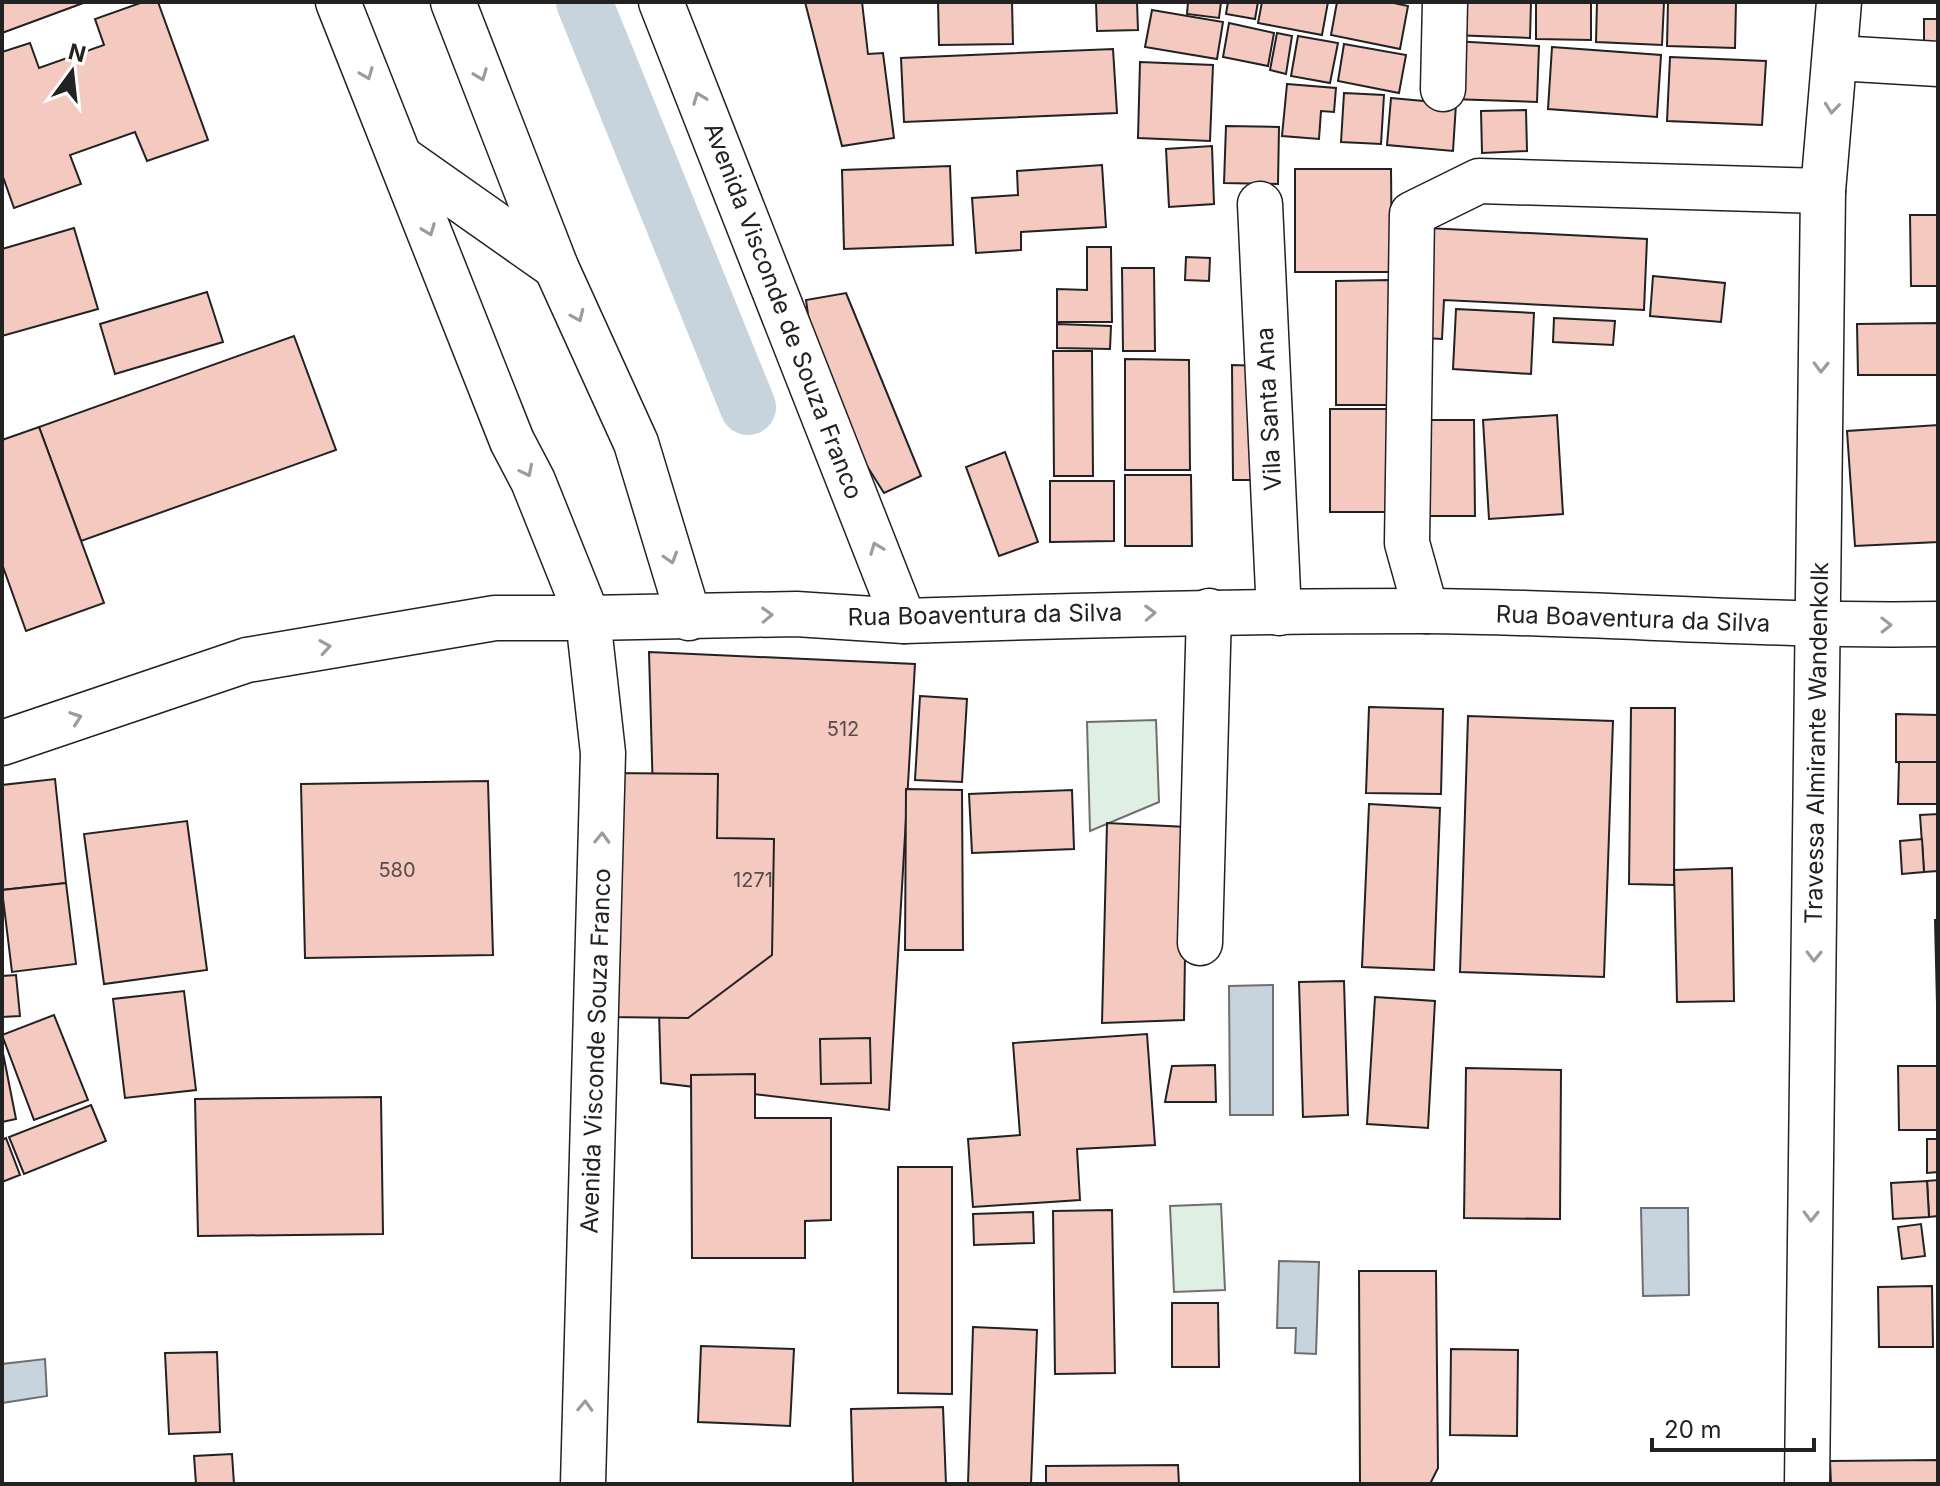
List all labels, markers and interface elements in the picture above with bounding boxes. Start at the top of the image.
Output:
north arrow [32,32,112,112]
text: N [66,38,89,67]
one-way arrow [358,66,374,80]
one-way arrow [471,67,488,81]
one-way arrow [692,92,709,106]
one-way arrow [1823,102,1840,115]
street label: Avenida Visconde de Souza Franco [698,119,869,503]
one-way arrow [419,222,436,236]
one-way arrow [568,308,584,322]
street label: Vila Santa Ana [1250,326,1287,492]
one-way arrow [1812,361,1830,374]
one-way arrow [518,462,533,477]
one-way arrow [869,542,886,556]
one-way arrow [662,551,678,564]
street label: Travessa Almirante Wandenkolk [1799,562,1834,924]
street label: Rua Boaventura da Silva [847,598,1123,631]
street label: Rua Boaventura da Silva [1495,599,1771,638]
one-way arrow [1144,604,1157,622]
one-way arrow [761,606,774,623]
one-way arrow [1880,616,1893,634]
one-way arrow [318,639,332,656]
one-way arrow [68,712,82,728]
house number: 512 [827,717,859,741]
one-way arrow [594,831,611,844]
house number: 580 [378,858,416,882]
street label: Avenida Visconde Souza Franco [575,868,616,1234]
house number: 1271 [733,868,773,892]
one-way arrow [1806,950,1823,963]
one-way arrow [1802,1210,1820,1223]
one-way arrow [577,1399,594,1412]
scale bar [1652,1402,1814,1452]
text: 20 m [1664,1415,1722,1444]

